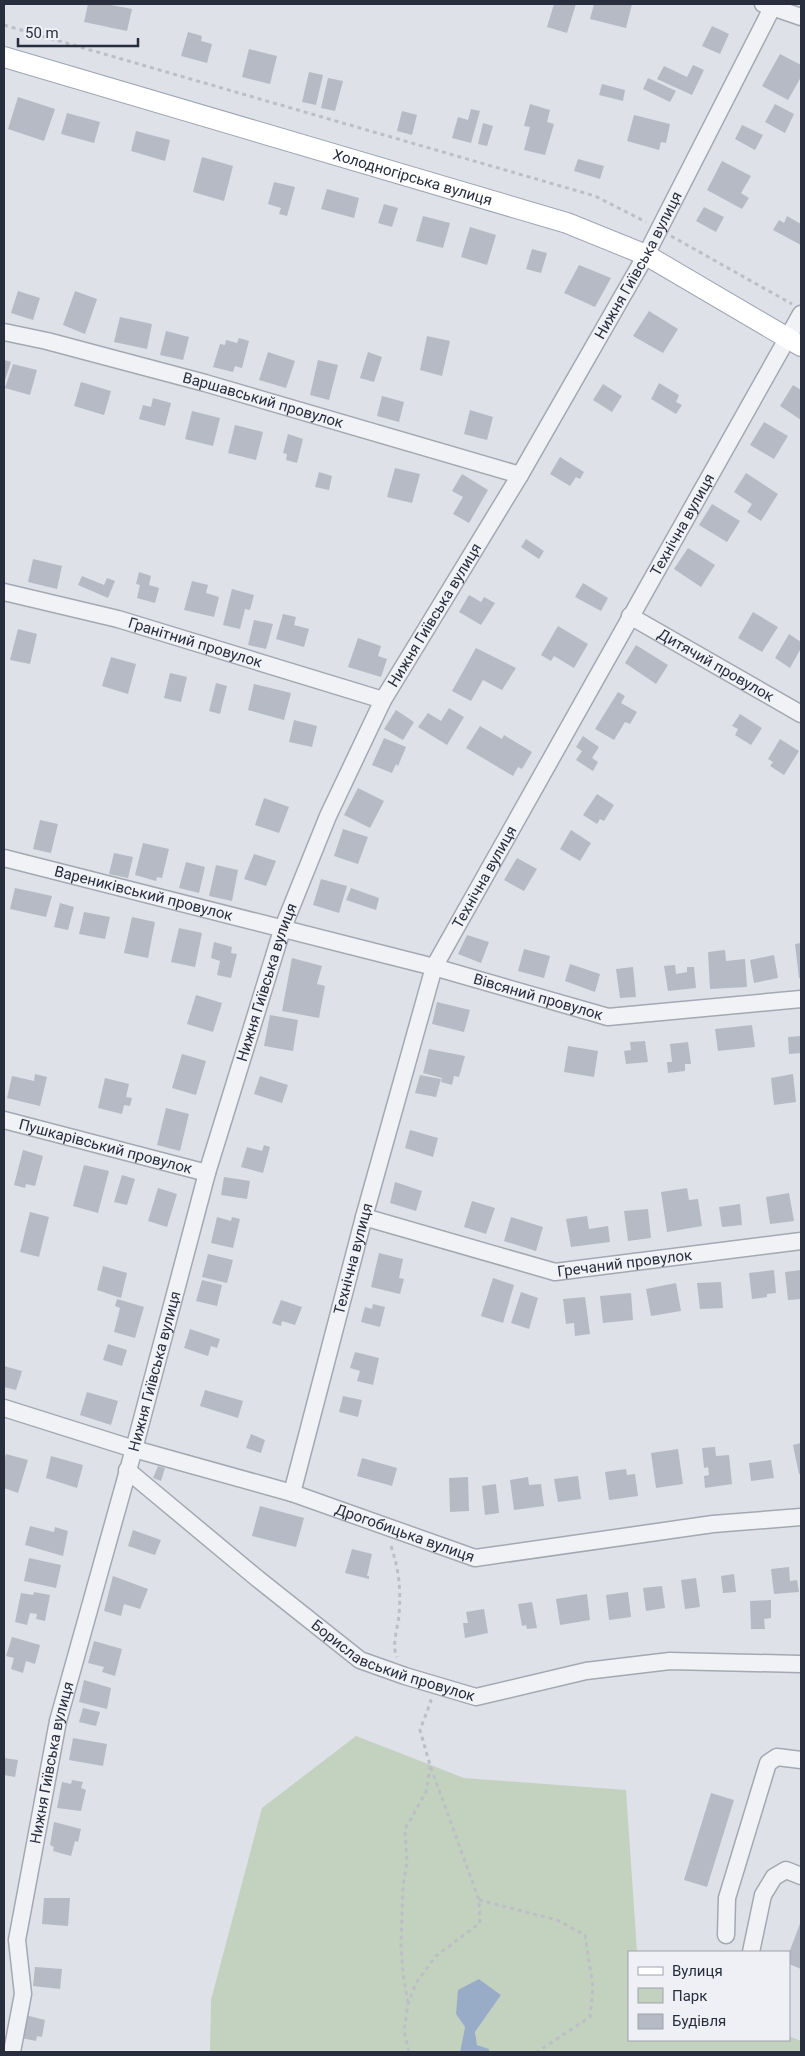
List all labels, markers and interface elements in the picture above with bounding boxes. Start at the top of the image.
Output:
scale bar [18,15,138,47]
text: 50 m [25,24,59,42]
street label: Холодногірська вулиця [331,146,494,209]
street label: Нижня Гиївська вулиця [591,189,686,342]
street label: Варшавський провулок [181,368,346,432]
street label: Технічна вулиця [647,471,718,579]
street label: Нижня Гиївська вулиця [384,540,485,690]
street label: Гранітний провулок [126,614,264,672]
street label: Дитячий провулок [655,625,777,706]
street label: Технічна вулиця [449,823,520,931]
street label: Варениківський провулок [53,862,235,925]
street label: Нижня Гиївська вулиця [233,900,301,1064]
street label: Вівсяний провулок [471,970,605,1024]
street label: Пушкарівський провулок [17,1115,194,1178]
street label: Технічна вулиця [330,1201,376,1317]
street label: Гречаний провулок [556,1246,693,1281]
street label: Нижня Гиївська вулиця [125,1289,184,1453]
street label: Дрогобицька вулиця [333,1500,477,1566]
street label: Бориславський провулок [308,1616,477,1705]
street label: Нижня Гиївська вулиця [26,1680,78,1845]
legend [628,1951,790,2041]
text: Вулиця [672,1962,723,1980]
text: Парк [672,1987,707,2005]
text: Будівля [672,2012,726,2030]

